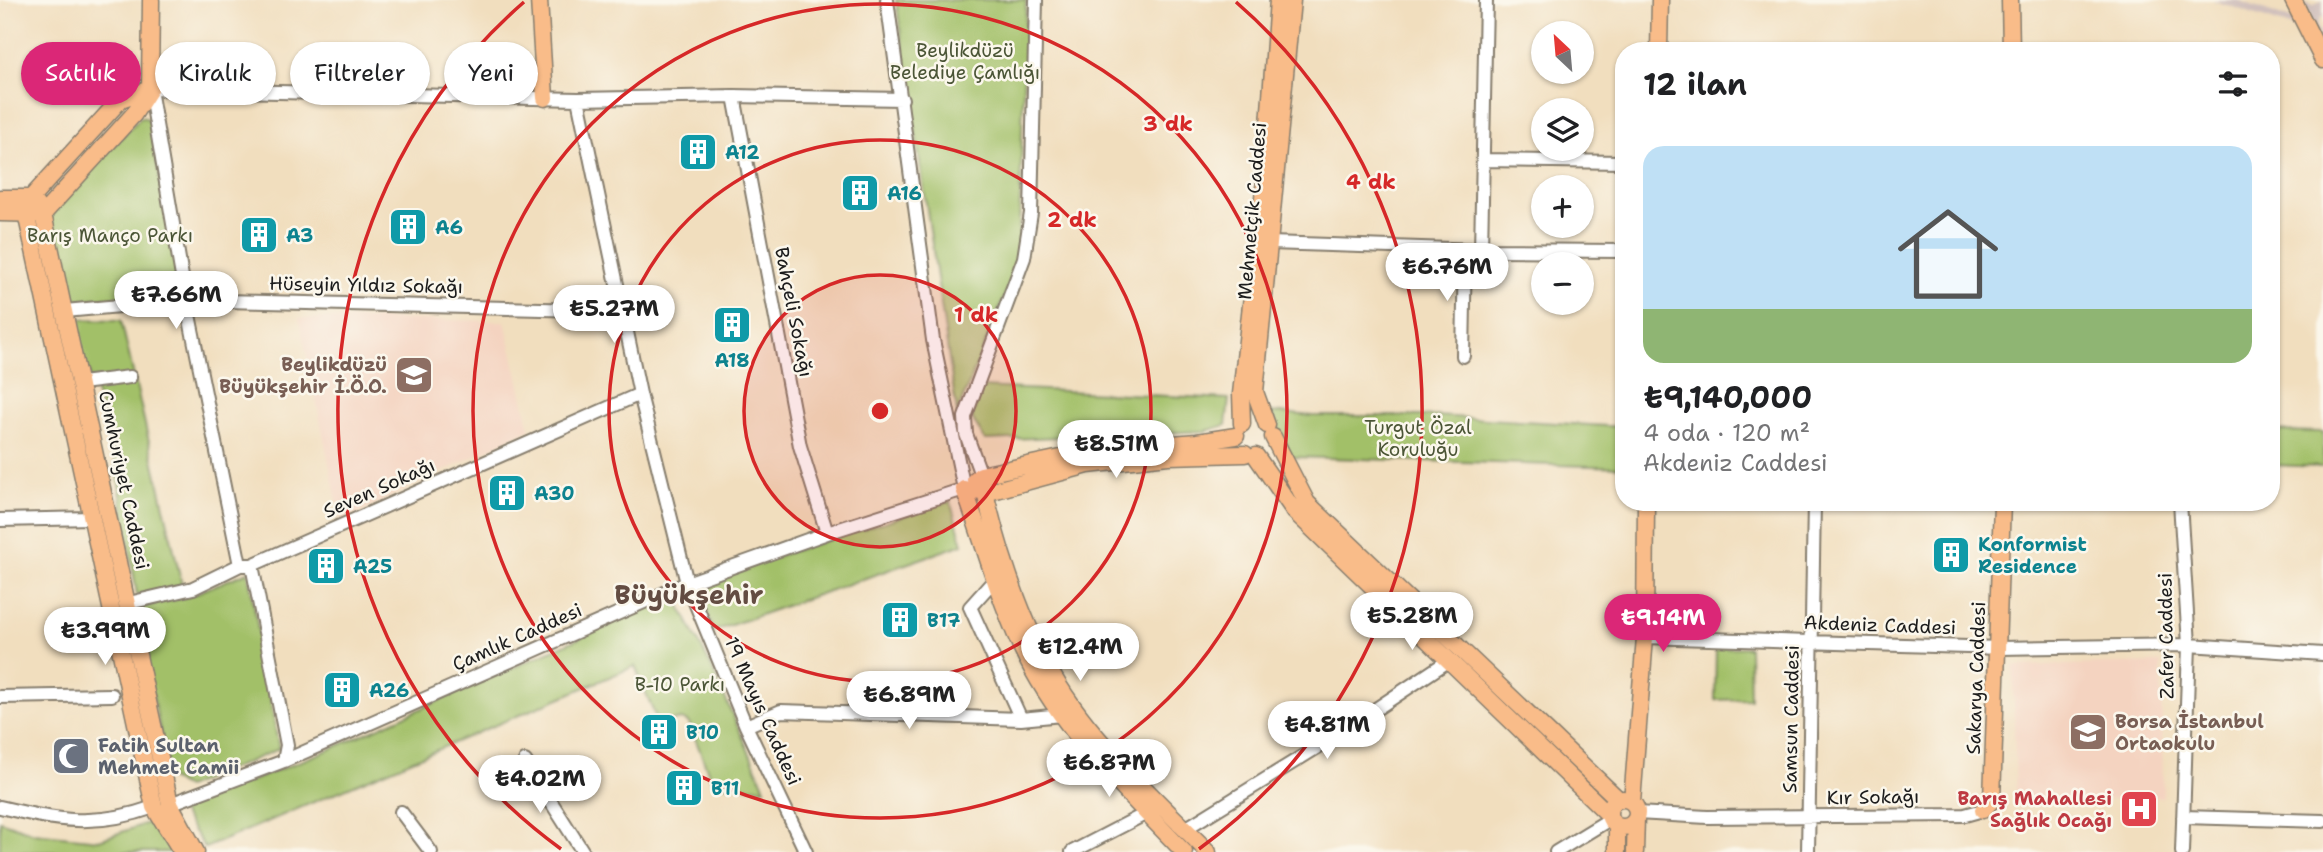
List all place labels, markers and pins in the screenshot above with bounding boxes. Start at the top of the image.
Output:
building icon: A12 [677,131,719,173]
place label: A12 [725,140,760,165]
building icon: A16 [839,172,881,214]
place label: A16 [887,181,922,206]
building icon: A6 [387,206,429,248]
building icon: A3 [238,214,280,256]
place label: A6 [435,215,463,240]
place label: A3 [286,223,313,248]
pin: ₺6.76M [1390,244,1504,303]
pin: ₺7.66M [119,272,233,331]
pin: ₺5.27M [557,286,671,345]
building icon: A18 [711,304,753,346]
place label: A18 [714,348,750,373]
place label: Beylikdüzü Büyükşehir İ.Ö.O. [219,352,387,399]
school or university icon: Beylikdüzü Büyükşehir İ.Ö.O. [393,354,435,396]
centre of rings [868,399,892,423]
pin: ₺8.51M [1059,420,1173,480]
building icon: A30 [486,472,528,514]
place label: A30 [534,481,575,506]
place label: Konformist Residence [1978,532,2087,579]
building icon: Konformist Residence [1930,534,1972,576]
building icon: A25 [305,545,347,587]
place label: A25 [353,554,392,579]
pin: ₺5.28M [1355,592,1469,652]
pin: ₺9.14M [1606,594,1720,654]
building icon: B17 [879,599,921,641]
pin: ₺3.99M [48,608,162,667]
place label: B17 [927,608,960,633]
pin: ₺12.4M [1023,624,1137,683]
building icon: A26 [321,669,363,711]
pin: ₺6.89M [852,672,966,731]
place label: A26 [369,678,409,703]
pin: ₺4.81M [1270,702,1384,761]
place label: Borsa İstanbul Ortaokulu [2115,709,2264,756]
building icon: B10 [638,711,680,753]
school or university icon: Borsa İstanbul Ortaokulu [2067,711,2109,753]
place label: B10 [686,720,719,745]
place label: Fatih Sultan Mehmet Camii [98,733,239,780]
mosque icon: Fatih Sultan Mehmet Camii [50,735,92,777]
pin: ₺6.87M [1052,740,1166,799]
pin: ₺4.02M [483,756,597,815]
building icon: B11 [663,767,705,809]
place label: B11 [711,776,739,801]
place label: Barış Mahallesi Sağlık Ocağı [1957,786,2112,833]
hospital icon: Barış Mahallesi Sağlık Ocağı [2118,788,2160,830]

